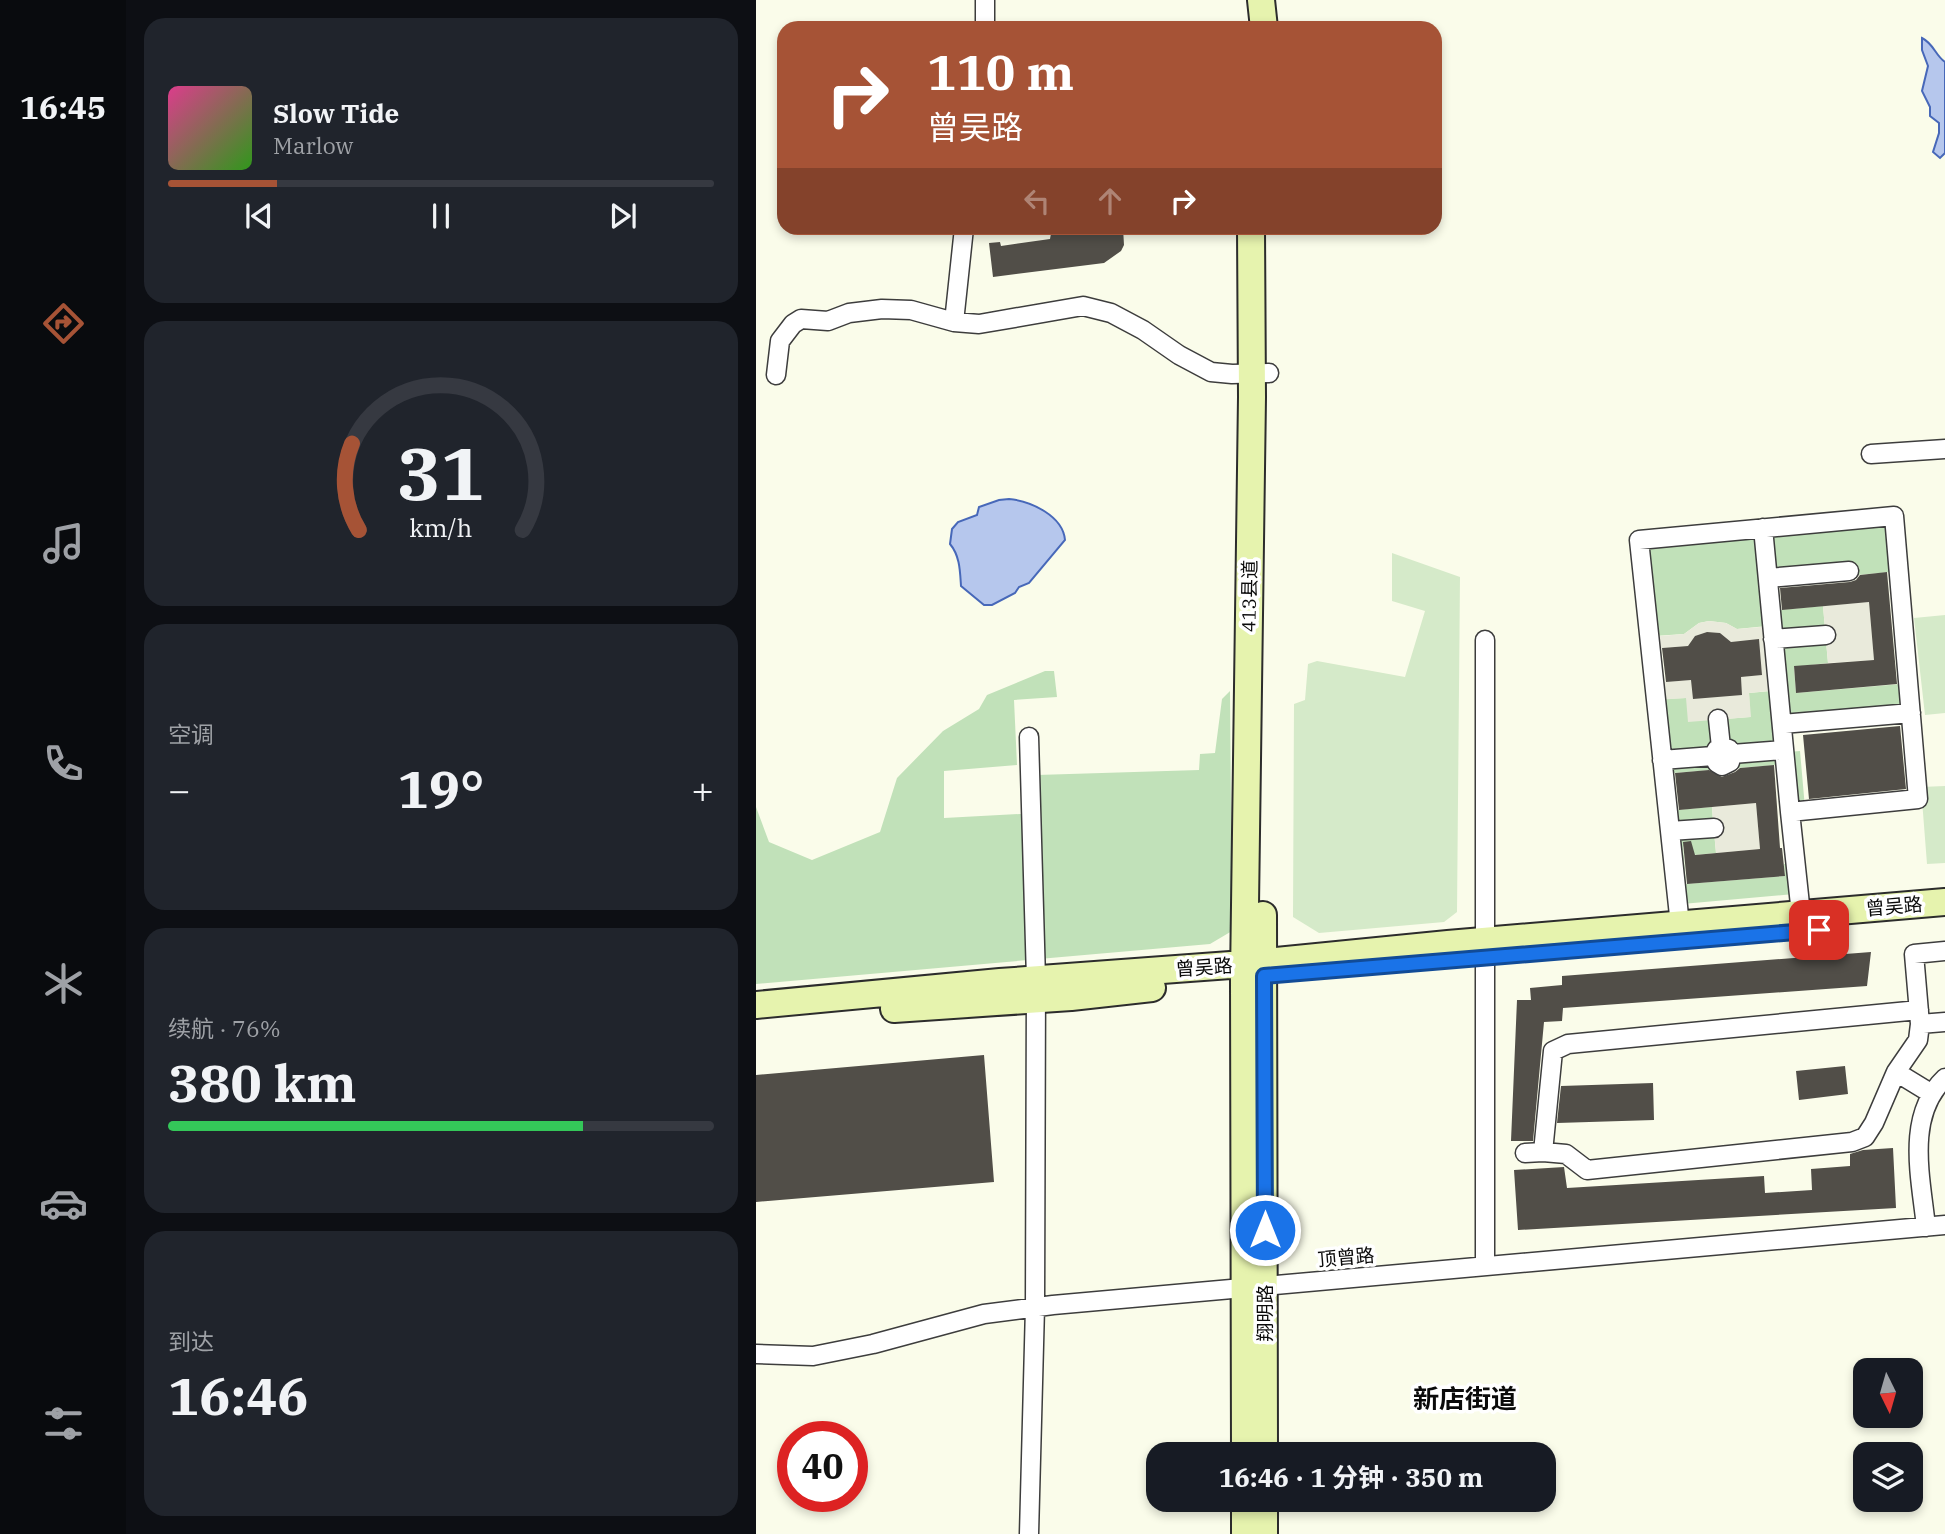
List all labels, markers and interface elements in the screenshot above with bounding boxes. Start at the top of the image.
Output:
text: 110 m [927,40,1074,103]
icon: right [812,49,903,140]
text: 16:45 [20,86,106,128]
text: Slow Tide [273,96,399,130]
text: 曾吴路 [927,106,1023,148]
text: Marlow [273,130,353,160]
icon: left [1018,182,1056,220]
icon: ahead [1091,182,1129,220]
icon: right [1164,182,1202,220]
icon: previous [240,197,278,235]
icon: pause [422,197,460,235]
icon: next [604,197,642,235]
icon: directions [39,299,88,348]
text: 31 [397,425,485,520]
text: km/h [409,511,473,544]
icon: music [39,519,88,568]
street label: 413县道 [1236,560,1262,632]
text: 空调 [168,719,214,749]
icon: phone [39,739,88,788]
text: 19° [398,755,484,822]
text: − [168,765,191,814]
text: + [691,765,714,814]
street label: 曾吴路 [1865,892,1923,920]
pin [1789,900,1849,960]
icon: arrive [1800,911,1838,949]
street label: 曾吴路 [1175,953,1233,981]
icon: climate [39,959,88,1008]
text: 续航 · 76% [168,1013,281,1043]
text: 380 km [168,1049,357,1116]
icon: car [39,1179,88,1228]
position arrow [1228,1193,1302,1267]
street label: 顶曾路 [1317,1243,1375,1271]
street label: 翔明路 [1253,1284,1277,1342]
text: 到达 [168,1326,214,1356]
north arrow [1853,1358,1923,1428]
map controls [1853,1358,1923,1512]
text: 16:46 [168,1362,309,1429]
district label: 新店街道 [1413,1381,1517,1415]
icon: filters [39,1399,88,1448]
speed limit sign: 40 [777,1421,868,1512]
button: layers [1853,1442,1923,1512]
text: 16:46 · 1 分钟 · 350 m [1219,1460,1483,1494]

